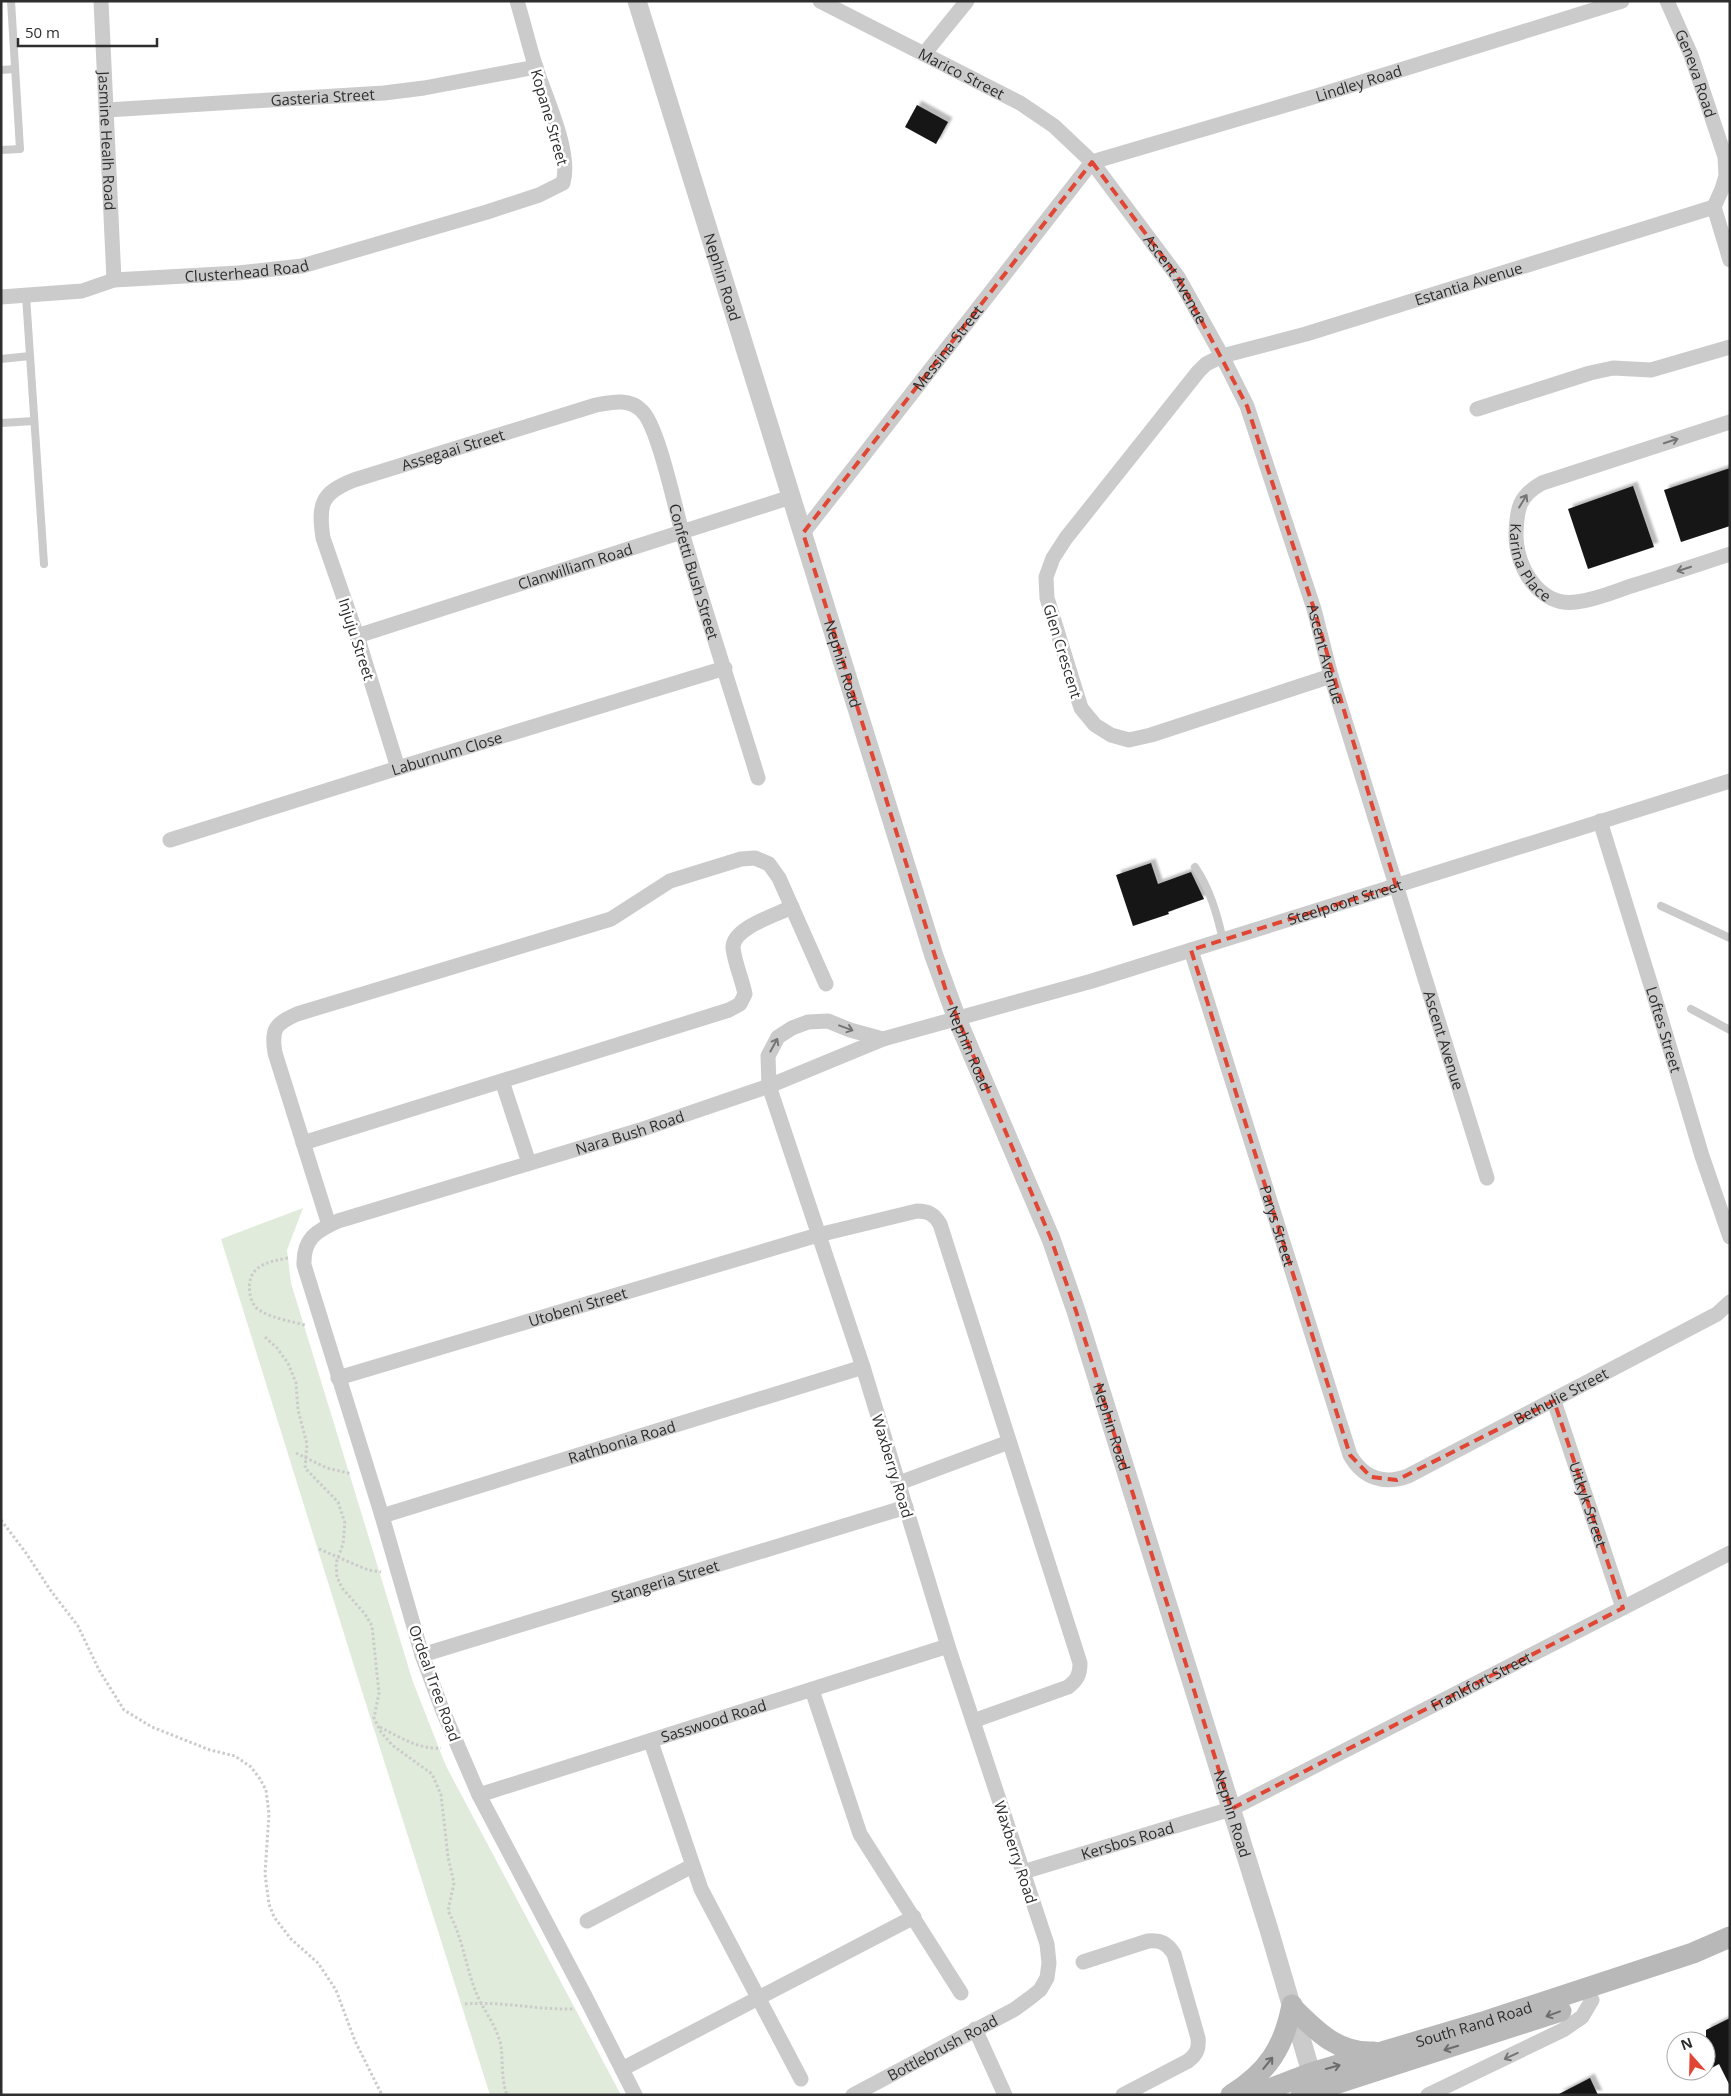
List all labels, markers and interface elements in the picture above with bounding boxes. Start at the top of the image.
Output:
scale bar [18,15,156,47]
text: 50 m [25,22,60,42]
street label: Geneva Road [1671,26,1721,120]
street label: Marico Street [915,43,1008,103]
street label: Lindley Road [1313,60,1404,106]
street label: Kopane Street [527,67,573,167]
street label: Jasmine Healh Road [94,69,121,211]
street label: Gasteria Street [270,84,375,110]
street label: Ascent Avenue [1139,230,1212,327]
street label: Nephin Road [700,231,746,323]
street label: Clusterhead Road [184,255,311,286]
street label: Estantia Avenue [1412,257,1525,310]
street label: Messina Street [908,301,987,395]
street label: Assegaai Street [399,424,507,475]
one-way arrow [1662,436,1678,445]
one-way arrow [1518,494,1528,508]
street label: Confetti Bush Street [665,501,724,642]
street label: Karina Place [1506,523,1555,606]
street label: Clanwilliam Road [515,538,635,594]
one-way arrow [1676,565,1692,575]
street label: Injuju Street [334,595,380,683]
street label: Glen Crescent [1039,601,1087,701]
street label: Ascent Avenue [1303,601,1349,706]
street label: Nephin Road [820,617,866,710]
street label: Laburnum Close [389,727,504,779]
street label: Steelpoort Street [1285,874,1404,929]
street label: Loftes Street [1642,984,1687,1075]
street label: Ascent Avenue [1419,988,1469,1092]
street label: Nephin Road [943,1003,997,1094]
one-way arrow [837,1024,853,1033]
one-way arrow [769,1037,779,1052]
street label: Nara Bush Road [573,1106,687,1159]
street label: Parys Street [1256,1183,1300,1269]
street label: Utobeni Street [526,1283,629,1331]
street label: Bethulie Street [1510,1363,1611,1429]
street label: Nephin Road [1089,1381,1135,1473]
street label: Waxberry Road [868,1412,918,1520]
street label: Rathbonia Road [566,1416,678,1468]
street label: Uitkyk Street [1565,1459,1612,1550]
street label: Stangeria Street [608,1555,721,1607]
street label: Ordeal Tree Road [405,1622,465,1744]
street label: Frankfort Street [1427,1647,1535,1715]
street label: Sasswood Road [658,1694,769,1747]
street label: Nephin Road [1210,1767,1256,1860]
street label: Waxberry Road [990,1798,1042,1906]
street label: Kersbos Road [1078,1817,1176,1864]
street label: South Rand Road [1413,1997,1534,2051]
street label: Bottlebrush Road [884,2010,1001,2085]
one-way arrow [1545,2010,1561,2019]
north arrow [1666,2031,1716,2081]
text: N [1678,2032,1695,2054]
one-way arrow [1444,2043,1460,2053]
one-way arrow [1504,2052,1519,2061]
one-way arrow [1263,2057,1274,2070]
one-way arrow [1325,2062,1341,2071]

